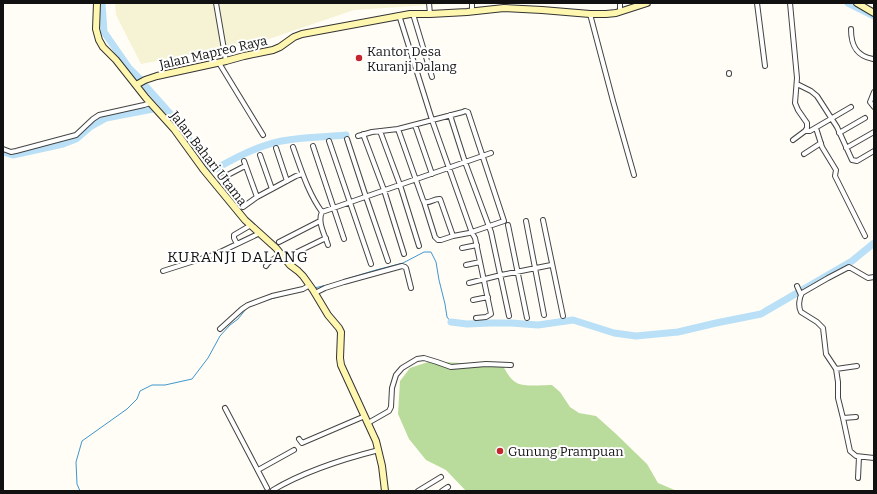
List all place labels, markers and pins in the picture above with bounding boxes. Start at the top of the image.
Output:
place label: Kantor Desa Kuranji Dalang [367,44,457,74]
marker: Kantor Desa Kuranji Dalang [354,53,364,63]
place label: Gunung Prampuan [508,444,624,459]
marker: Gunung Prampuan [495,446,505,456]

